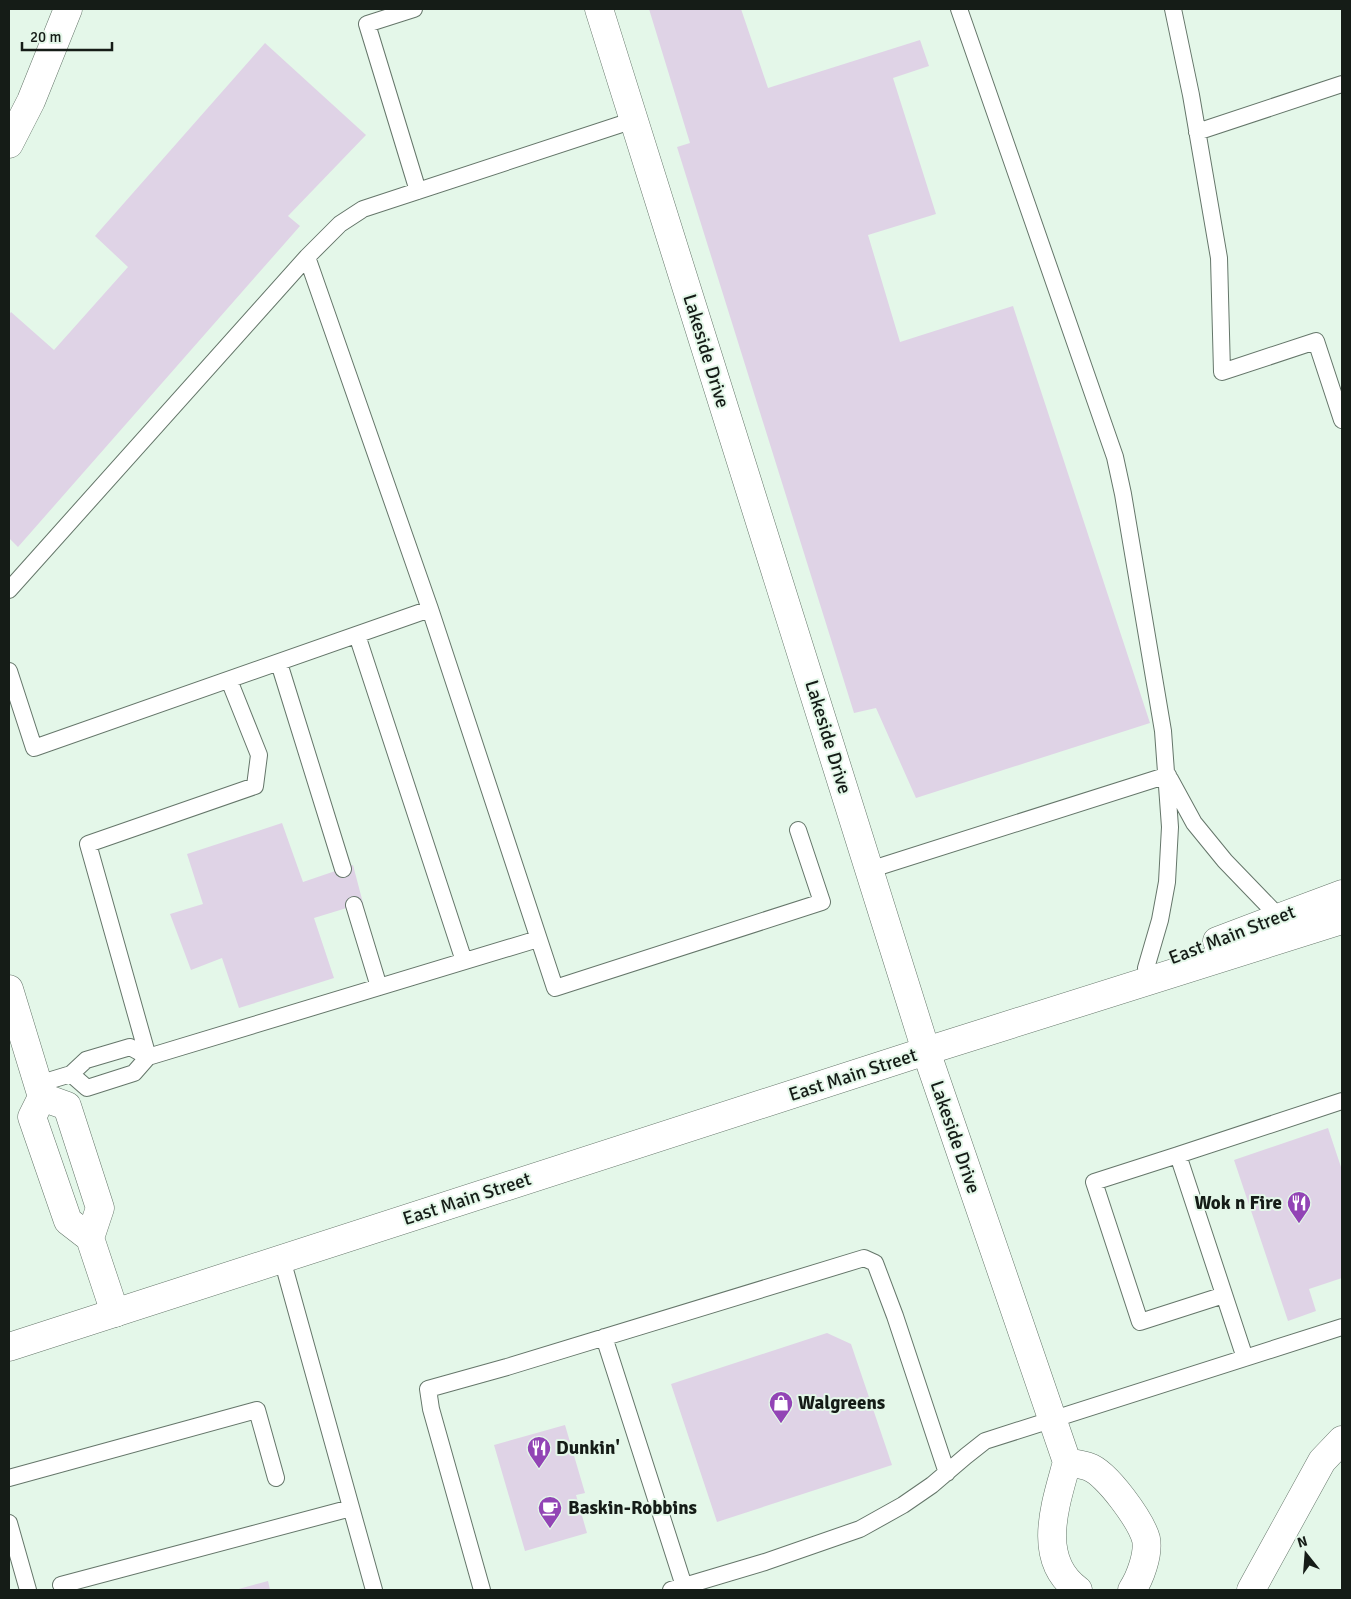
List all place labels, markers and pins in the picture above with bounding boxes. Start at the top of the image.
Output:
restaurant icon: Wok n Fire [1286,1190,1312,1224]
place label: Wok n Fire [1194,1191,1282,1215]
shop icon: Walgreens [768,1390,794,1424]
place label: Walgreens [798,1391,885,1415]
restaurant icon: Dunkin' [526,1435,552,1469]
place label: Dunkin' [556,1436,620,1460]
cafe icon: Baskin-Robbins [537,1495,563,1529]
place label: Baskin-Robbins [568,1496,697,1520]

